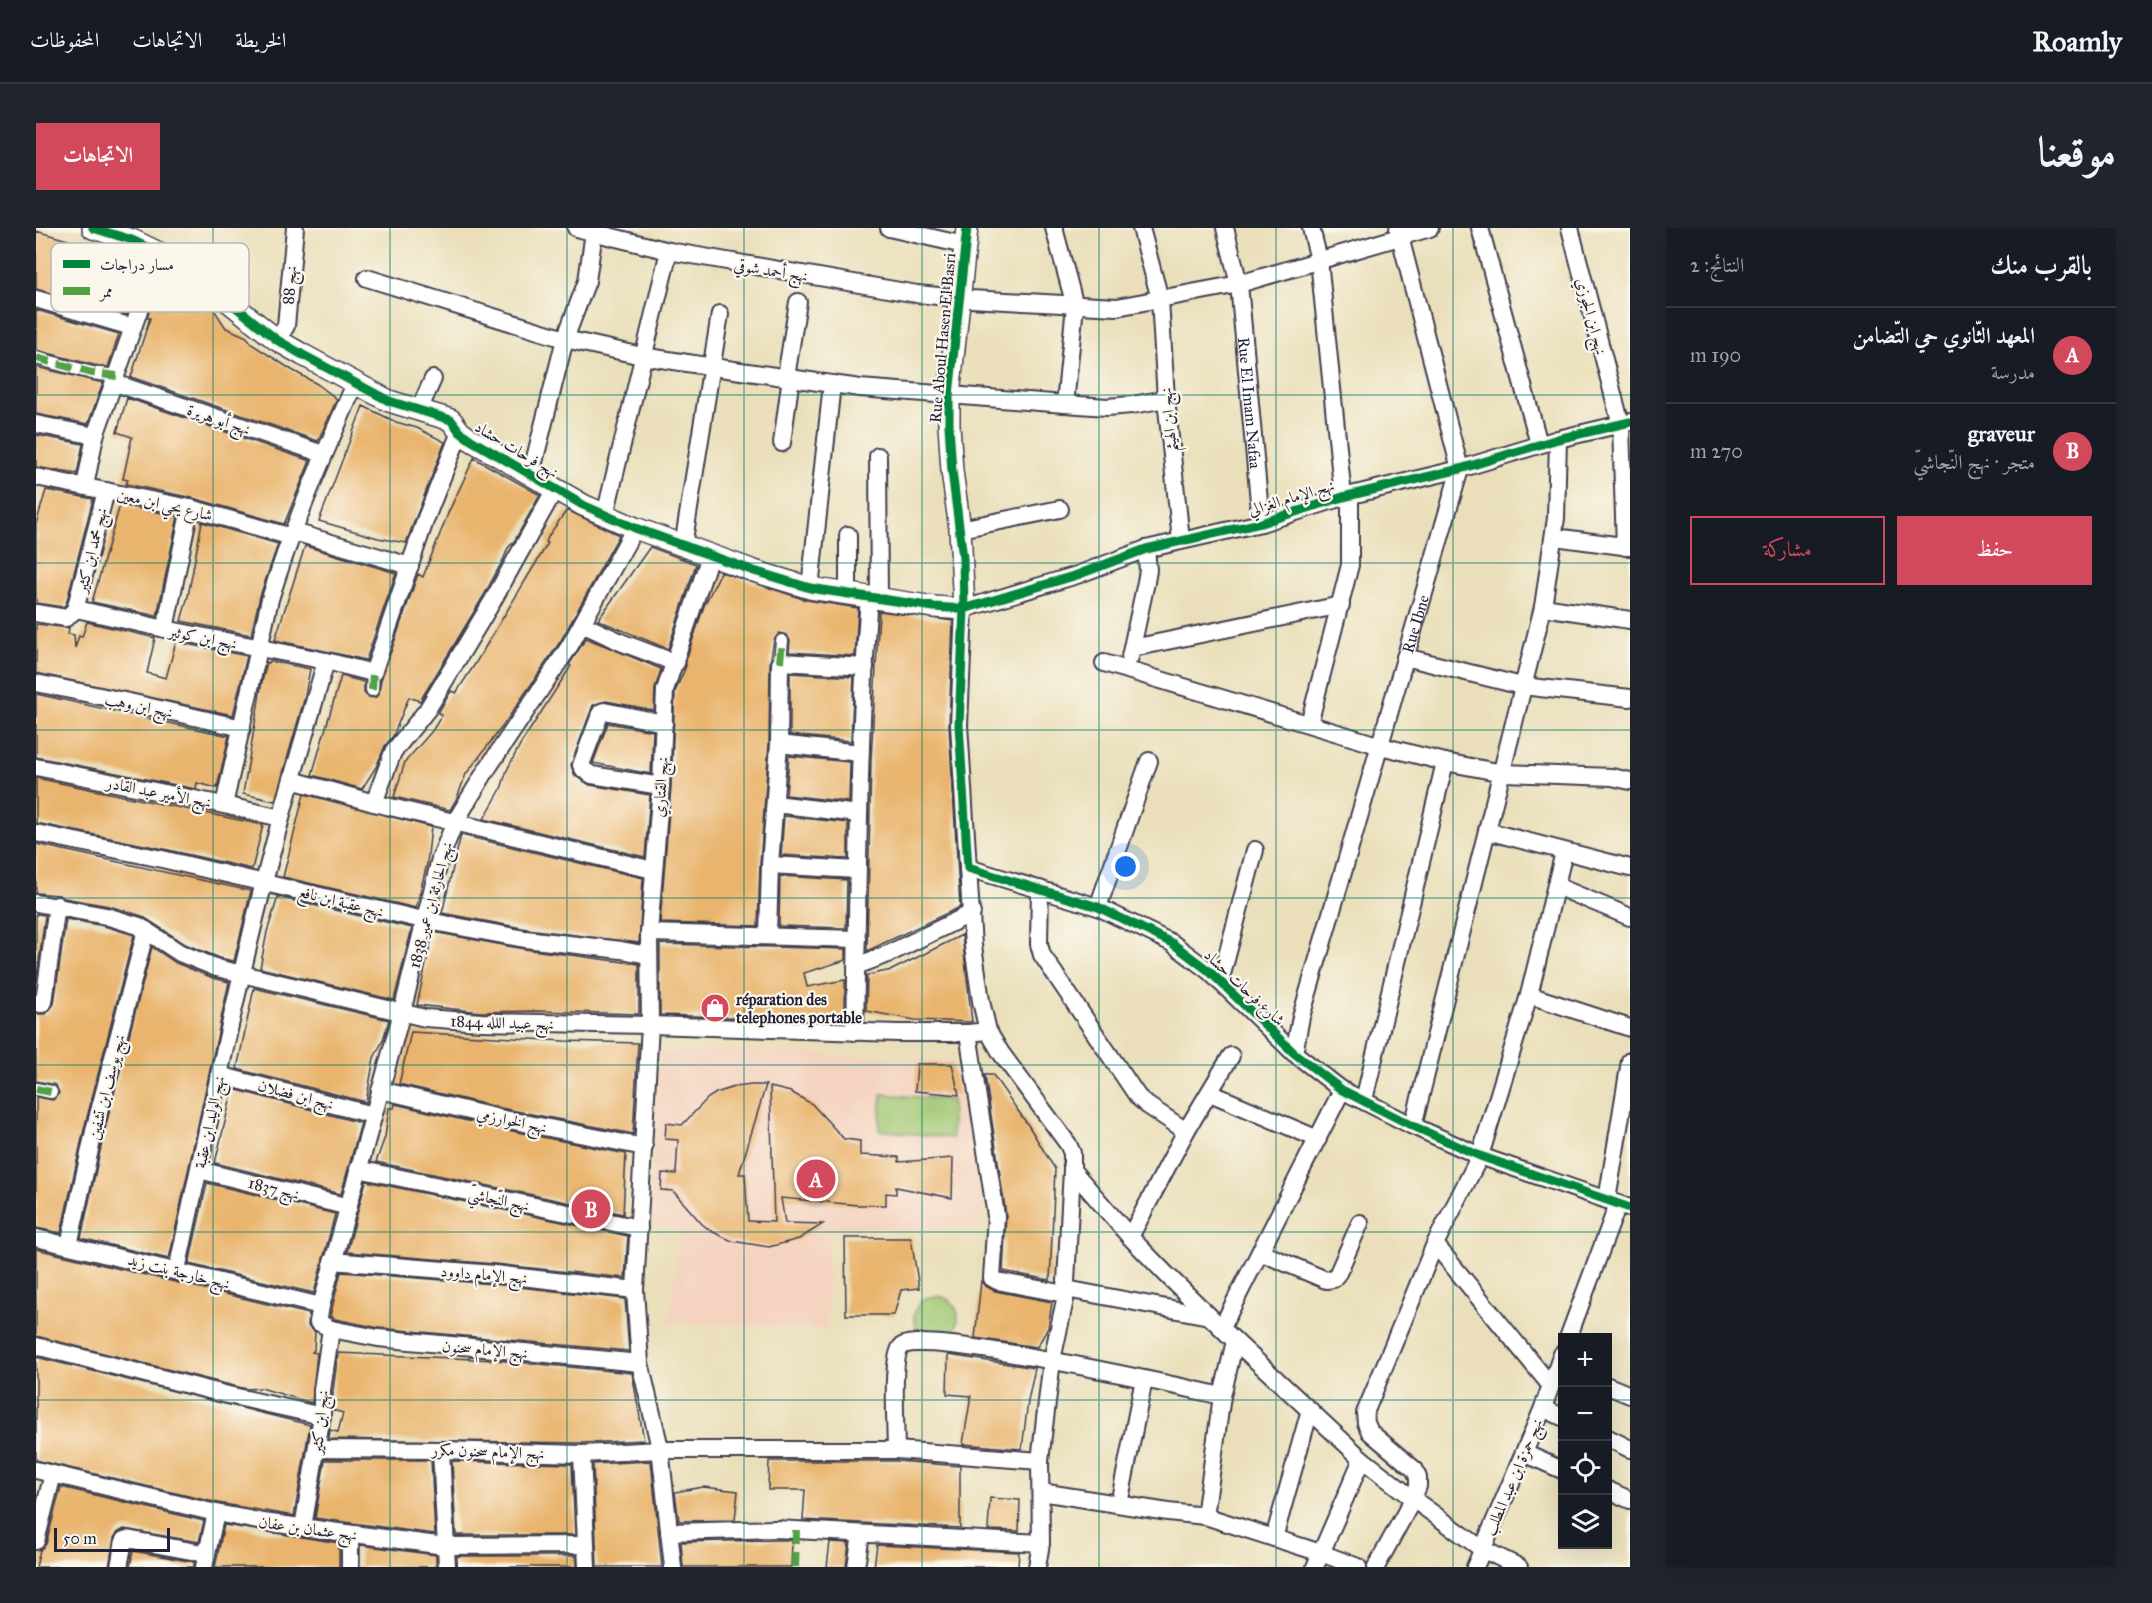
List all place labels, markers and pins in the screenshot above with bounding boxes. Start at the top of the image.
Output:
place label: réparation des telephones portable [735,990,862,1028]
shop icon: réparation des telephones portable [699,992,731,1024]
pin: A [796,1156,836,1202]
pin: B [572,1186,610,1232]

